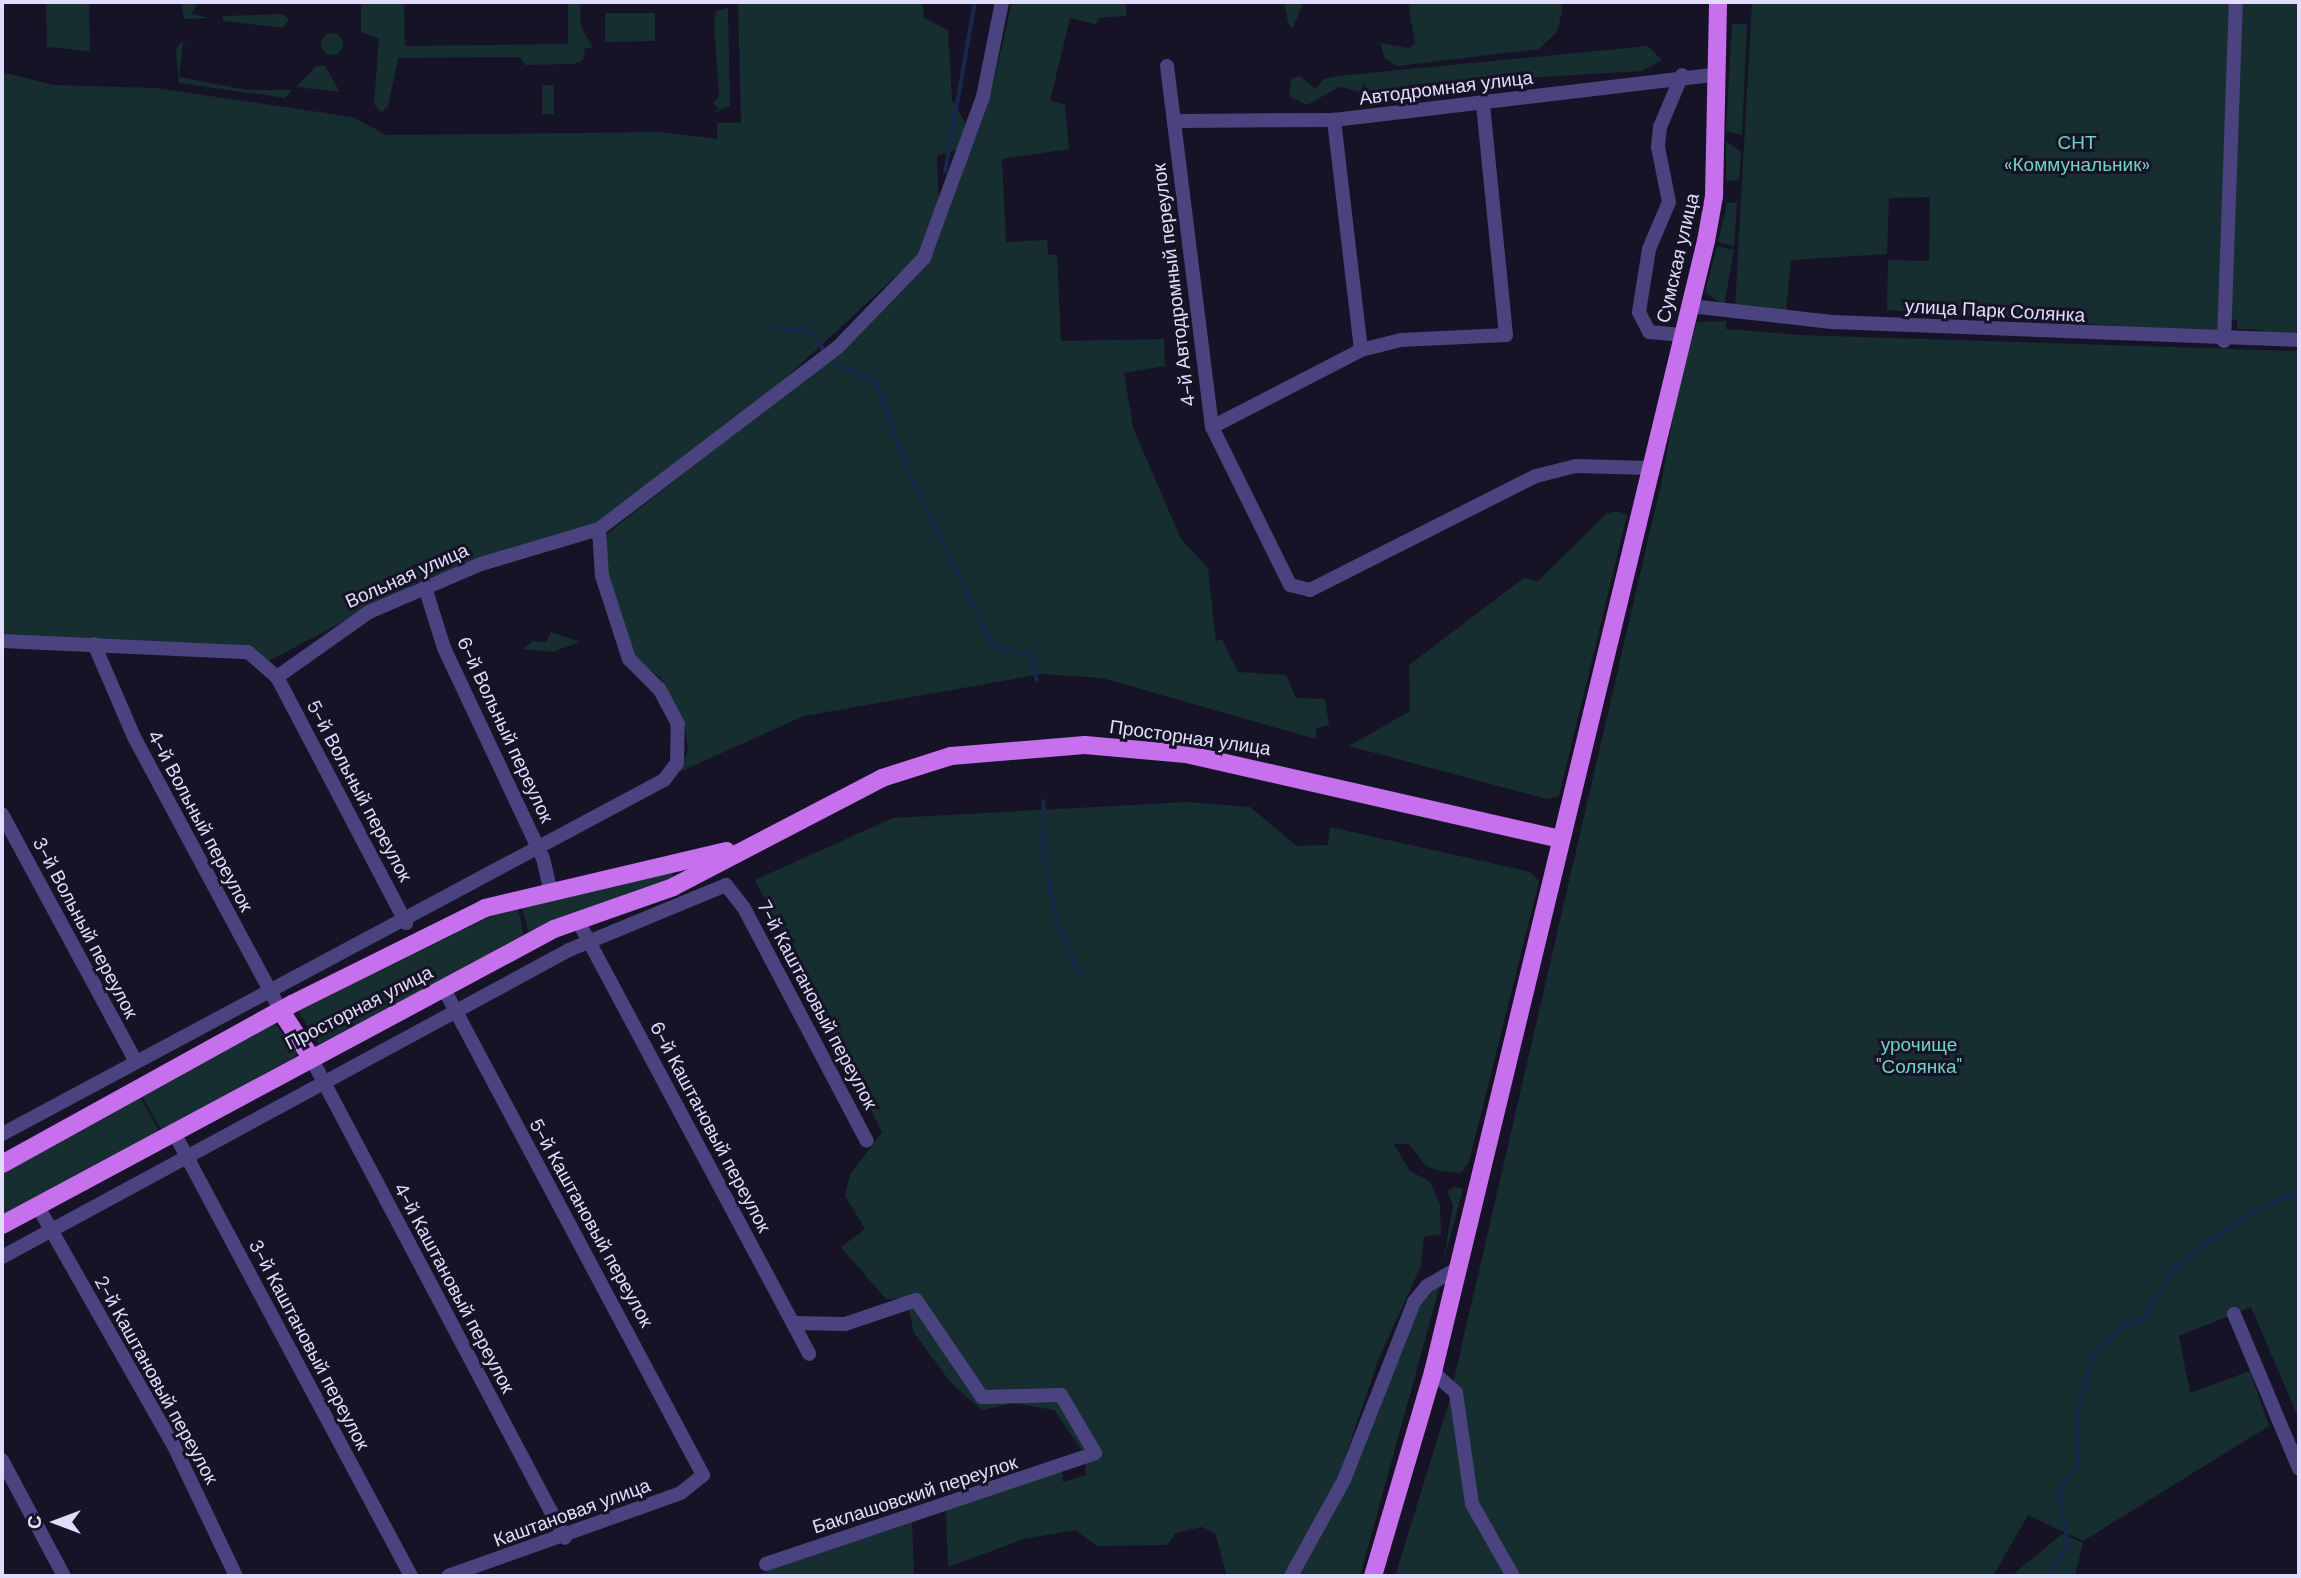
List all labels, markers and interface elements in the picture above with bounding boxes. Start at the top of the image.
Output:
street label: Автодромная улица [1358,66,1534,110]
park label: СНТ «Коммунальник» [2004,132,2150,176]
street label: 4-й Автодромный переулок [1148,162,1200,408]
street label: Сумская улица [1652,191,1704,325]
street label: улица Парк Солянка [1904,295,2086,327]
street label: Вольная улица [342,539,472,613]
street label: 6-й Вольный переулок [452,633,558,827]
street label: 5-й Вольный переулок [301,696,417,886]
street label: Просторная улица [1108,715,1272,761]
street label: 4-й Вольный переулок [142,726,258,916]
street label: 3-й Вольный переулок [28,834,142,1022]
street label: 7-й Каштановый переулок [752,897,882,1113]
street label: Просторная улица [281,961,437,1055]
street label: 6-й Каштановый переулок [645,1018,775,1236]
park label: урочище "Солянка" [1876,1034,1962,1078]
street label: 5-й Каштановый переулок [524,1115,658,1331]
street label: 4-й Каштановый переулок [389,1179,519,1397]
street label: 3-й Каштановый переулок [244,1236,374,1454]
street label: 2-й Каштановый переулок [89,1272,223,1488]
street label: Баклашовский переулок [810,1451,1020,1539]
street label: Каштановая улица [491,1474,653,1552]
north arrow [21,1487,91,1557]
text: С [22,1515,47,1529]

